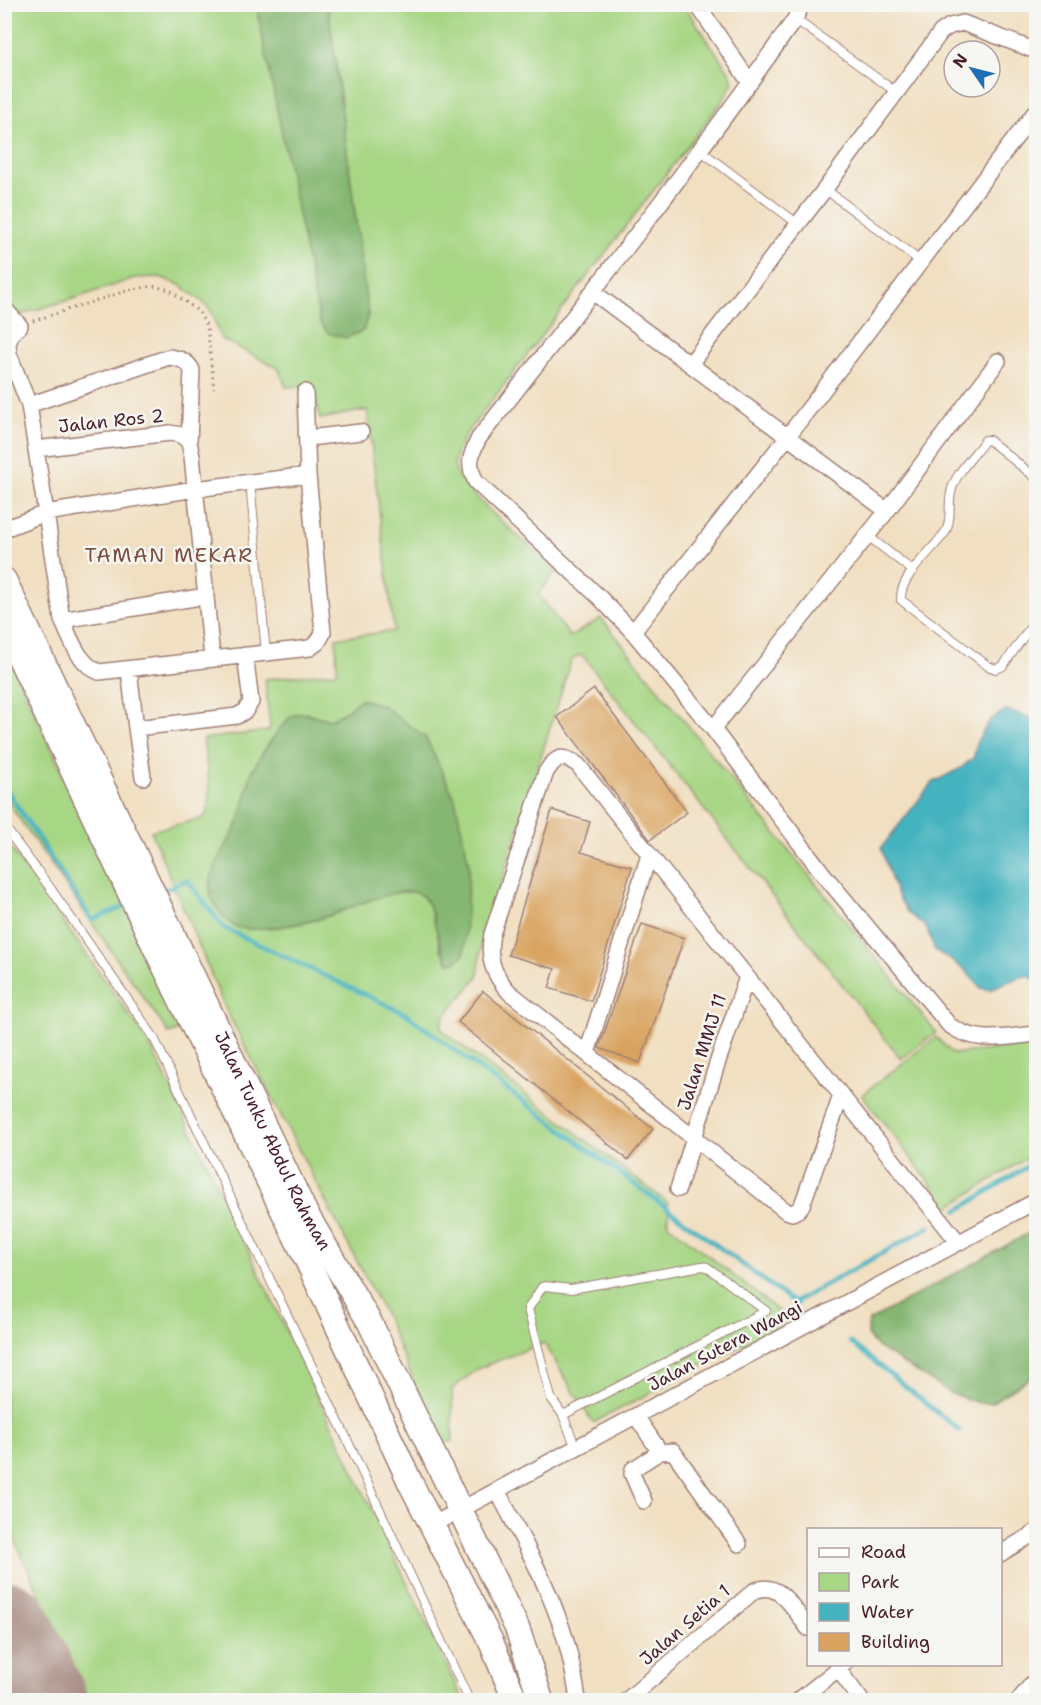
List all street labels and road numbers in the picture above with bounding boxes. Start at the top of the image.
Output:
street label: Jalan Ros 2 [57,404,165,438]
street label: Jalan MMJ 11 [672,991,732,1113]
street label: Jalan Tunku Abdul Rahman [209,1027,337,1255]
street label: Jalan Sutera Wangi [644,1295,806,1397]
street label: Jalan Setia 1 [635,1579,735,1671]

